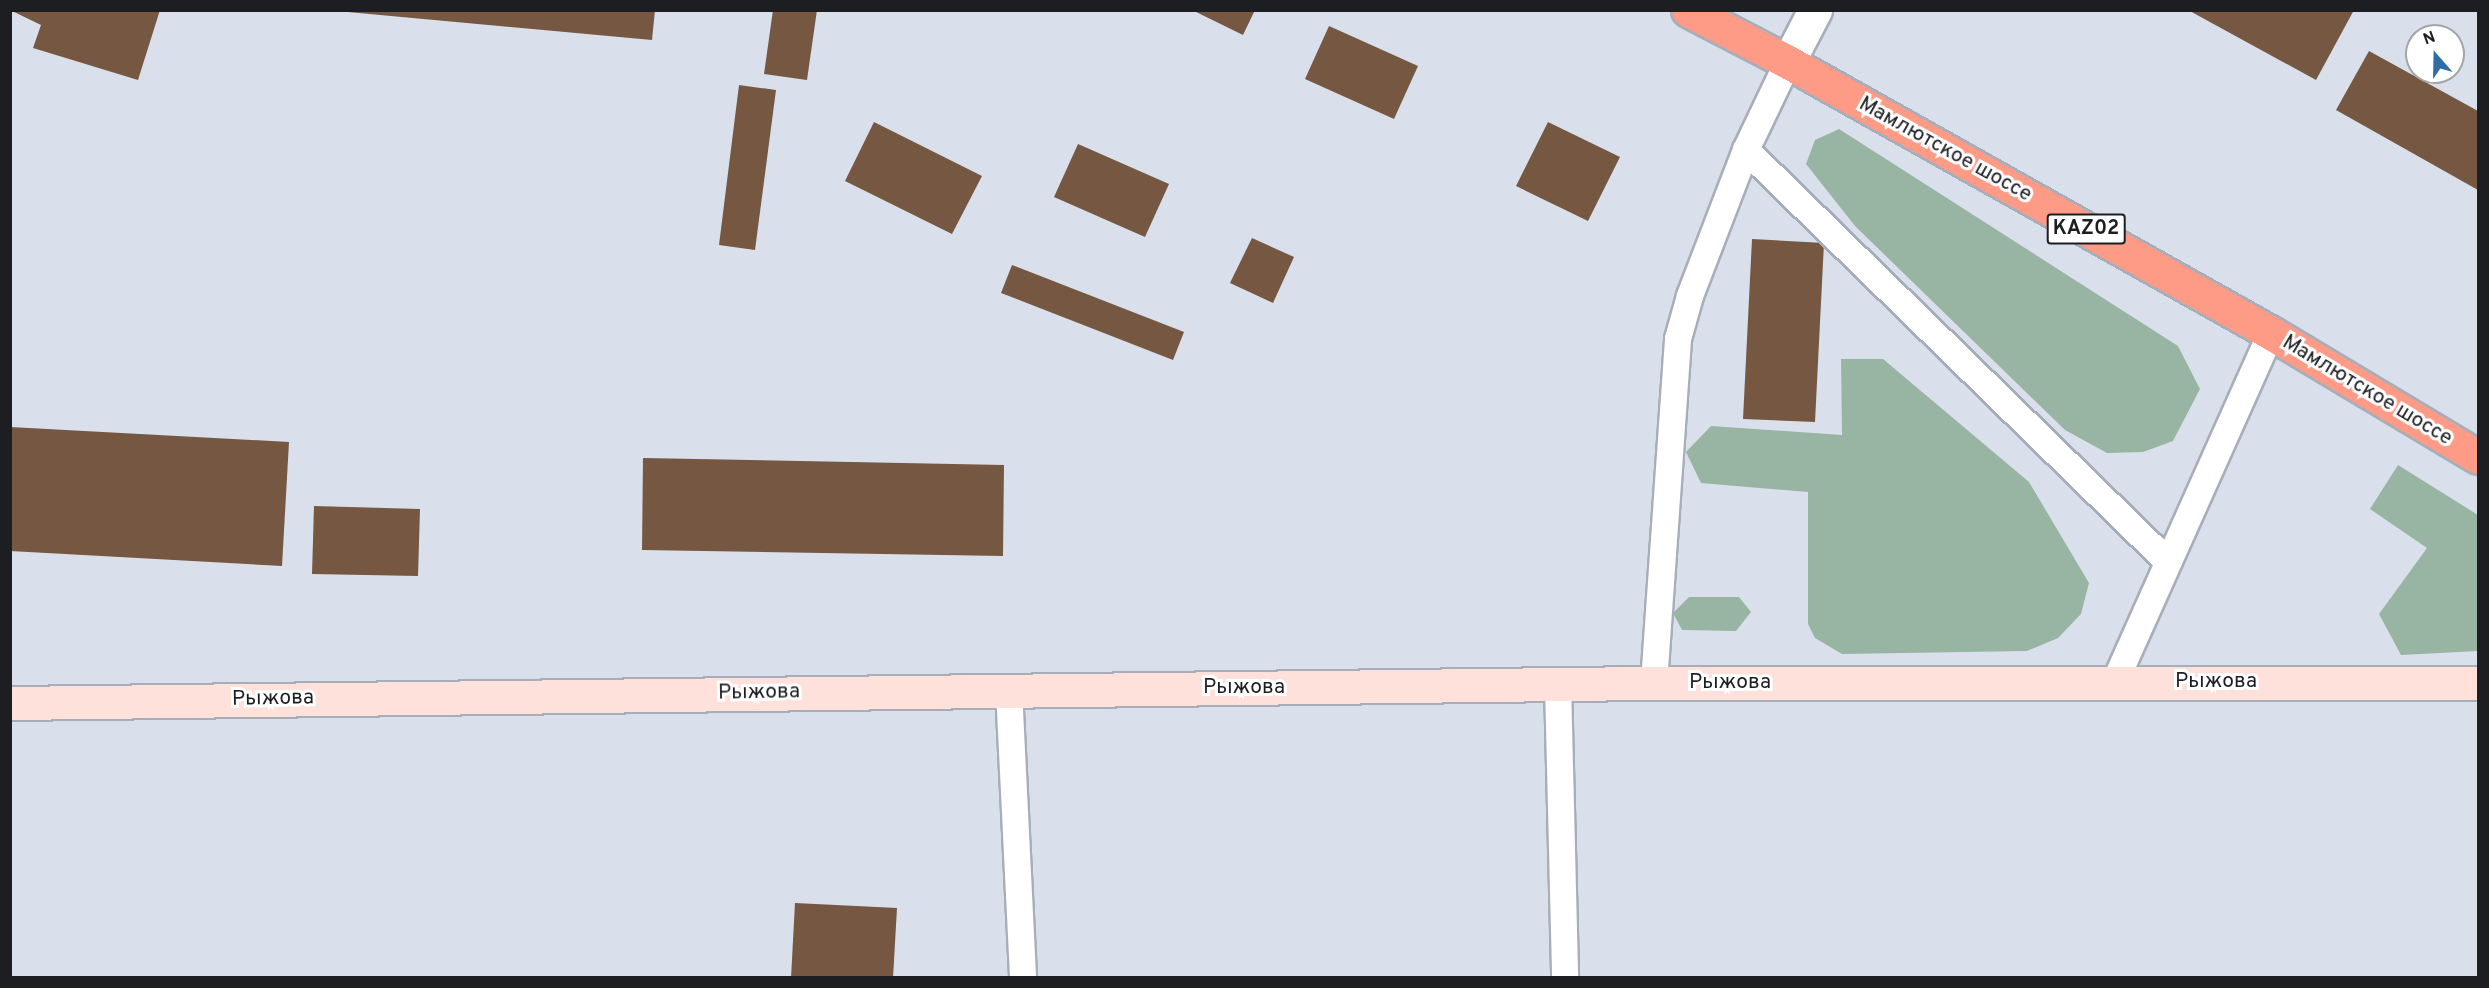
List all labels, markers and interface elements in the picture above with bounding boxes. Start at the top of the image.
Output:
north arrow [2405,24,2465,84]
text: N [2421,28,2438,50]
street label: Мамлютское шоссе [1854,92,2036,208]
road number: KAZ02 [2046,212,2126,246]
street label: Мамлютское шоссе [2277,330,2457,452]
street label: Рыжова [2175,669,2257,695]
street label: Рыжова [1689,670,1771,696]
street label: Рыжова [1203,675,1285,701]
street label: Рыжова [718,680,800,706]
street label: Рыжова [232,686,314,712]

